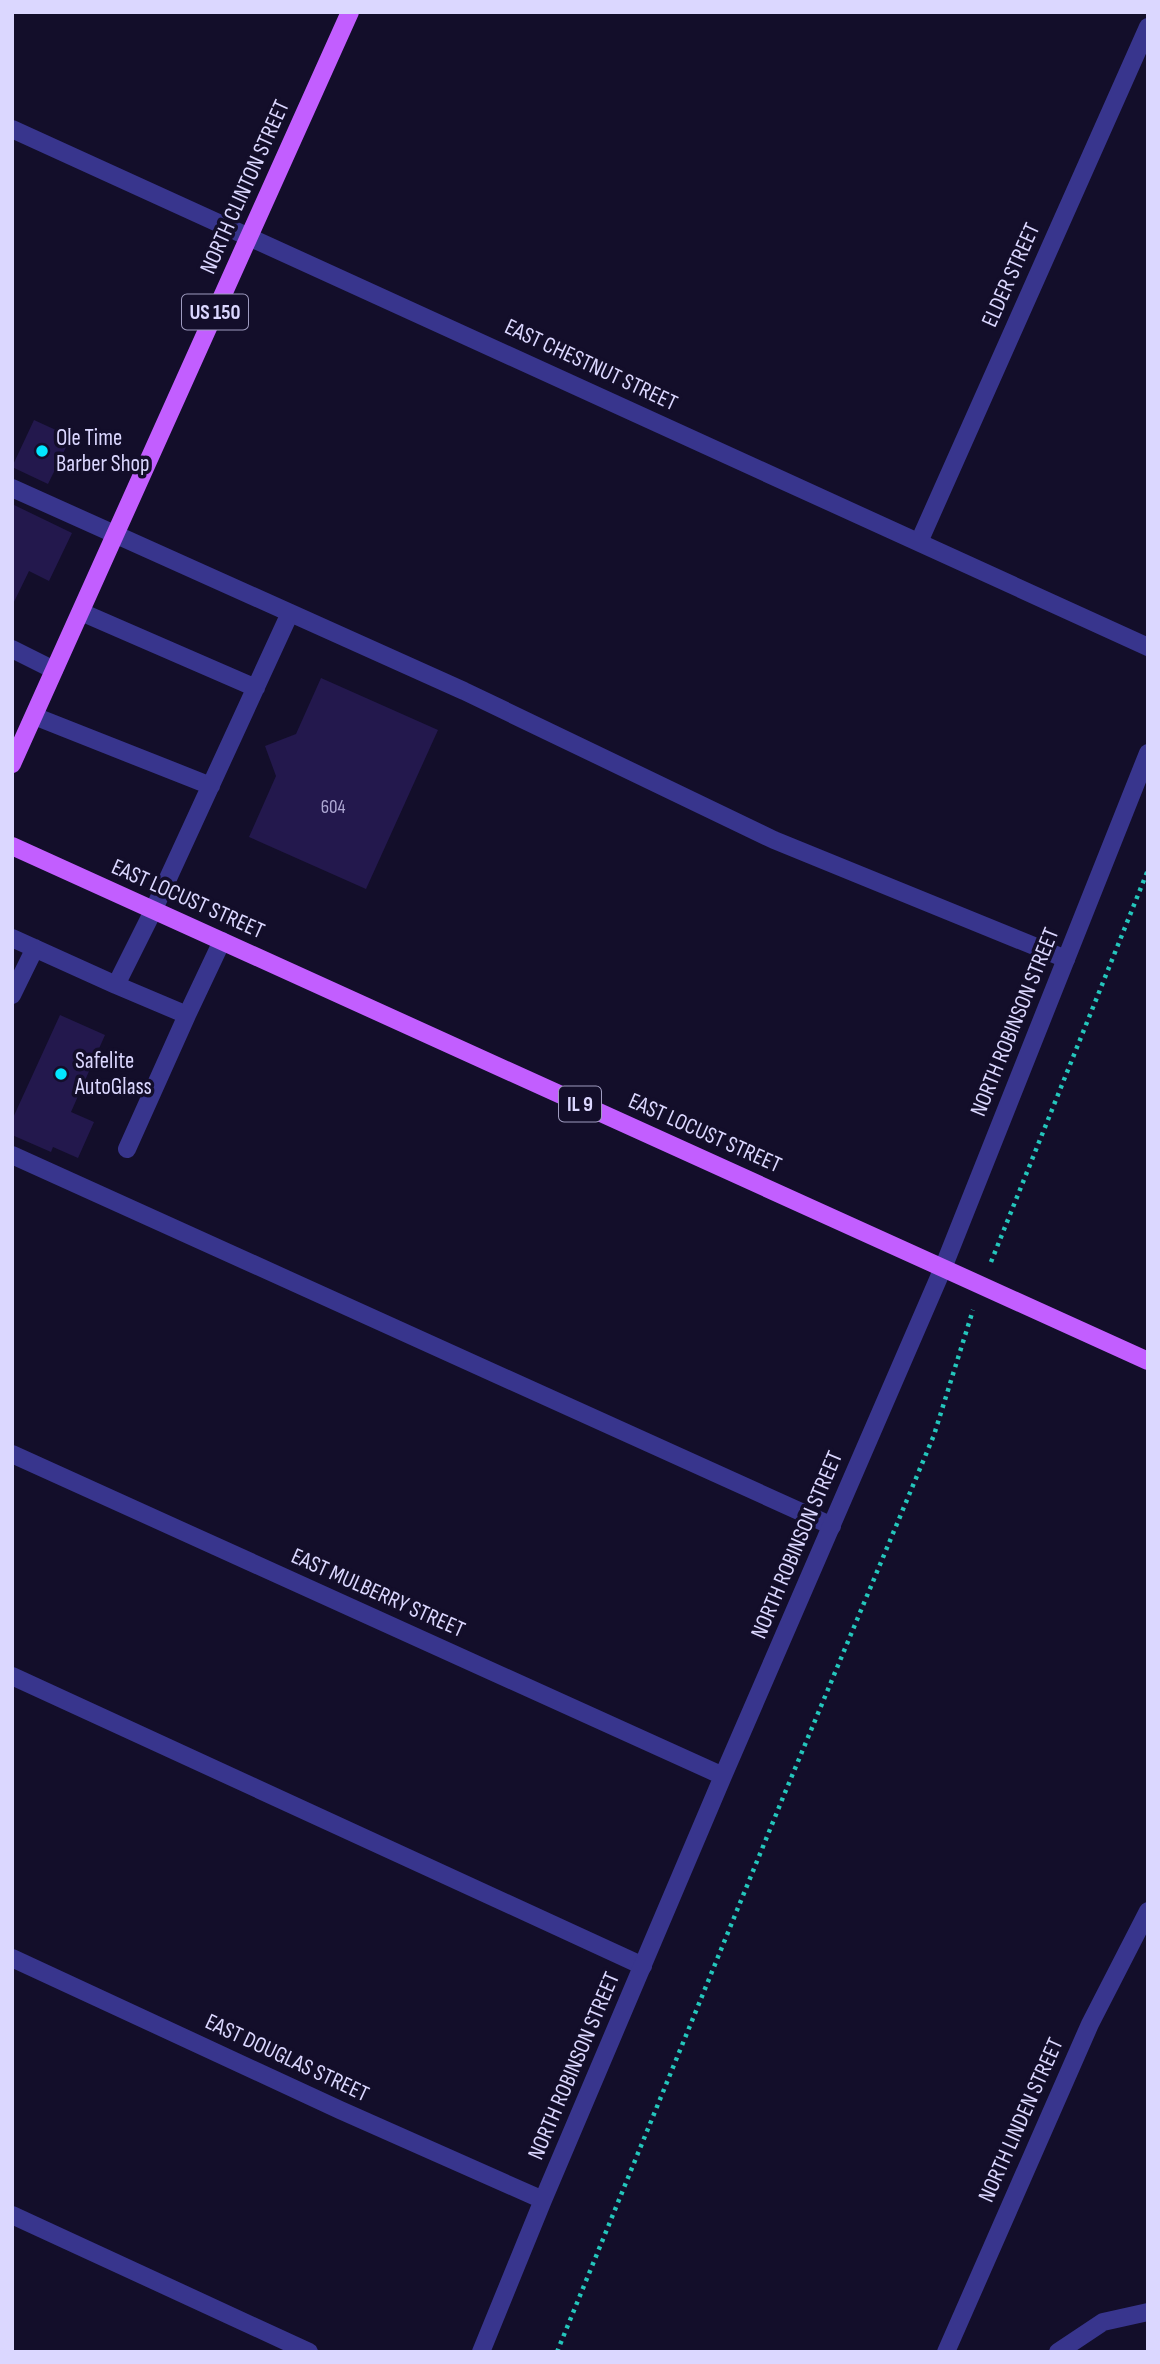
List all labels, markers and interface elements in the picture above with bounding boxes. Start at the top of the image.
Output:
street label: NORTH CLINTON STREET [194,96,296,278]
street label: ELDER STREET [976,219,1046,331]
road number: US 150 [182,294,248,330]
street label: EAST CHESTNUT STREET [500,313,682,417]
place label: Ole Time Barber Shop [56,424,150,478]
marker: Ole Time Barber Shop [34,443,50,459]
house number: 604 [321,796,345,819]
street label: EAST LOCUST STREET [107,853,269,945]
street label: NORTH ROBINSON STREET [964,924,1066,1120]
place label: Safelite AutoGlass [74,1047,152,1101]
marker: Safelite AutoGlass [53,1066,69,1082]
road number: IL 9 [559,1086,601,1122]
street label: EAST LOCUST STREET [624,1087,786,1179]
street label: NORTH ROBINSON STREET [745,1447,849,1643]
street label: EAST MULBERRY STREET [287,1542,469,1644]
street label: NORTH ROBINSON STREET [522,1968,626,2164]
street label: EAST DOUGLAS STREET [201,2008,373,2108]
street label: NORTH LINDEN STREET [972,2033,1070,2207]

